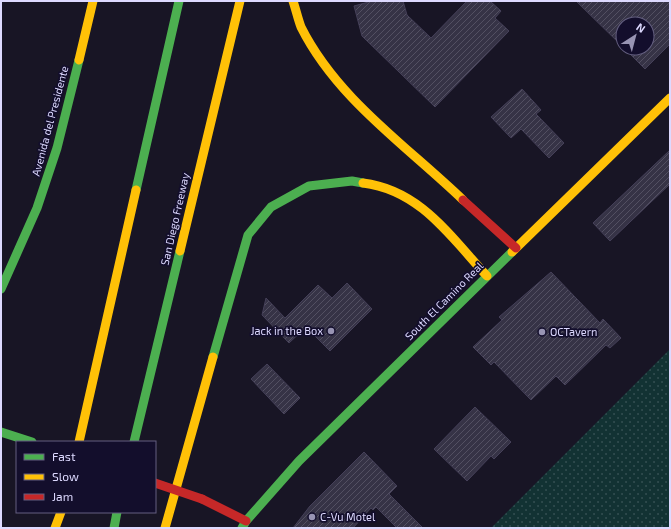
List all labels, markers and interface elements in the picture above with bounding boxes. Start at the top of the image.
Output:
north arrow [615,16,655,56]
text: N [634,20,648,35]
street label: Avenida del Presidente [29,64,71,177]
street label: San Diego Freeway [158,171,192,266]
street label: South El Camino Real [402,258,486,342]
place label: Jack in the Box [251,324,323,337]
place label: OCTavern [550,325,598,338]
marker: Jack in the Box [326,326,336,336]
marker: OCTavern [537,327,547,337]
legend [16,441,156,513]
text: Fast [52,449,76,463]
text: Slow [52,469,79,483]
text: Jam [52,489,73,503]
place label: C-Vu Motel [320,510,376,523]
marker: C-Vu Motel [307,512,317,522]

